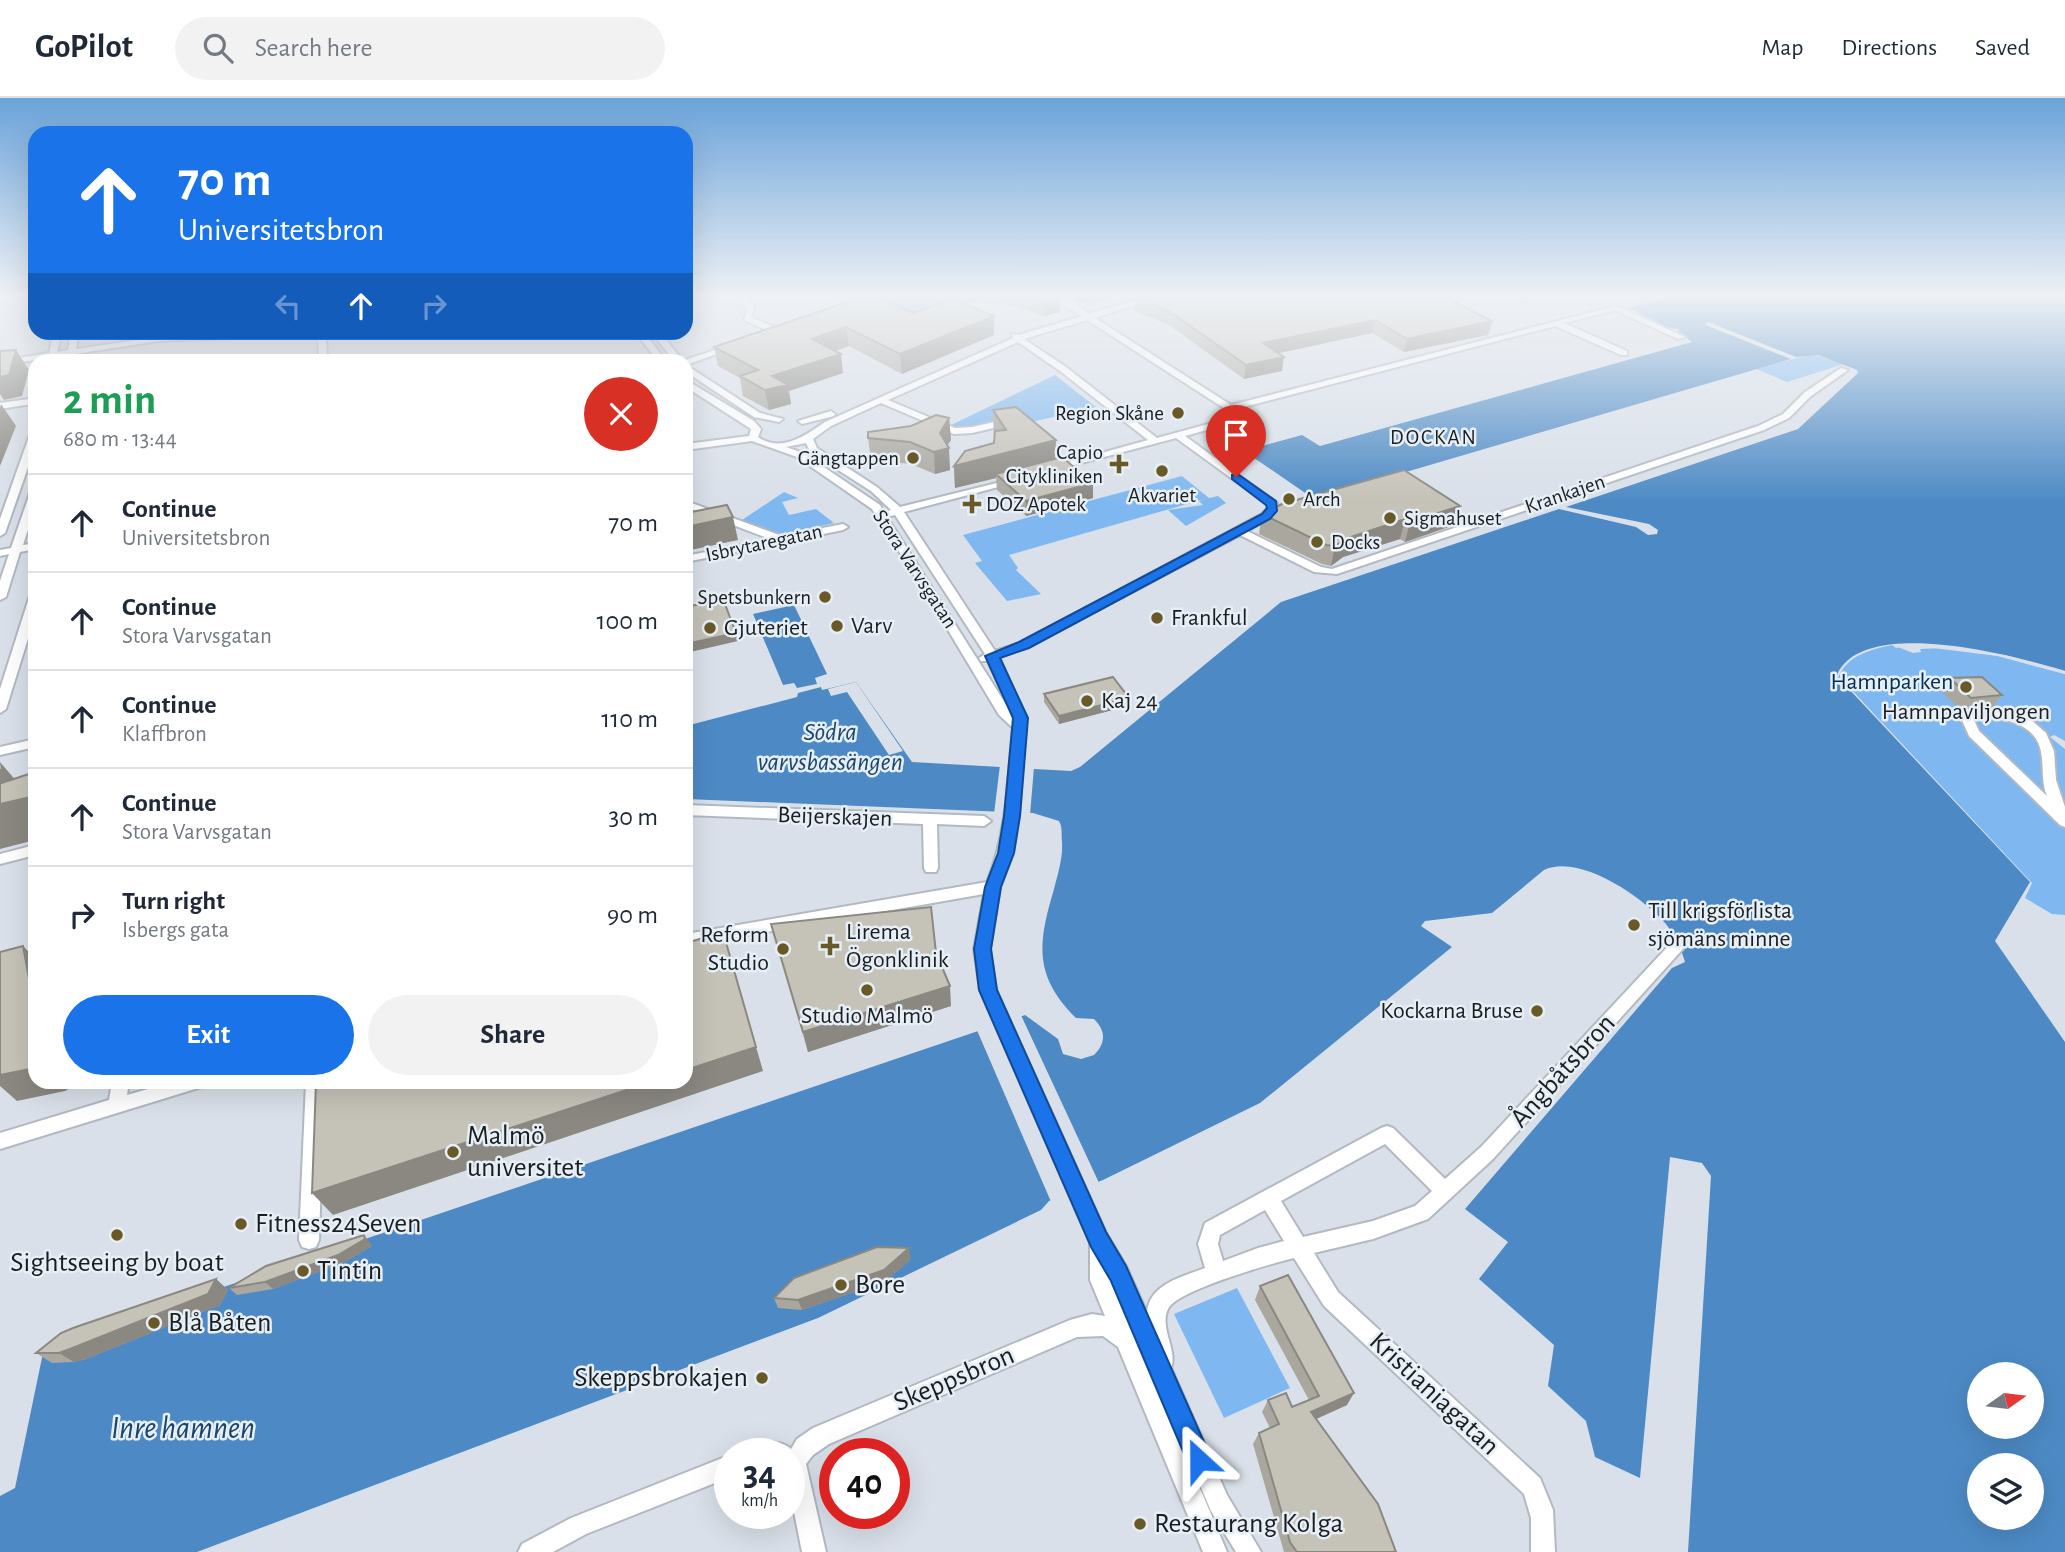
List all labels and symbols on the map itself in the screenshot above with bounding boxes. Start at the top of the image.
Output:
place label: Region Skåne [1055,403,1164,424]
marker: Region Skåne [1170,405,1186,421]
pin [1206,405,1266,477]
district label: DOCKAN [1390,427,1478,448]
place label: Capio Citykliniken [1006,442,1103,487]
place label: Gängtappen [798,448,899,469]
marker: Gängtappen [905,450,921,466]
marker: Capio Citykliniken [1109,454,1129,474]
marker: Akvariet [1154,463,1170,479]
street label: Krankajen [1522,471,1608,517]
place label: Akvariet [1128,485,1196,506]
place label: Arch [1303,489,1341,510]
marker: Arch [1281,491,1297,507]
place label: DOZ Apotek [986,494,1086,515]
marker: DOZ Apotek [964,496,980,512]
street label: Stora Varvsgatan [867,505,963,633]
place label: Sigmahuset [1404,508,1502,529]
marker: Sigmahuset [1382,510,1398,526]
street label: Isbrytaregatan [704,520,824,566]
place label: Docks [1331,532,1380,553]
marker: Docks [1309,534,1325,550]
place label: Spetsbunkern [698,587,811,608]
marker: Spetsbunkern [817,589,833,605]
place label: Frankful [1171,606,1248,630]
marker: Frankful [1149,610,1165,626]
place label: Varv [851,612,892,640]
place label: Gjuteriet [724,616,808,640]
marker: Varv [829,618,845,634]
marker: Gjuteriet [702,620,718,636]
park label: Hamnparken [1831,670,1953,694]
marker: Hamnpaviljongen [1958,679,1974,695]
place label: Kaj 24 [1101,689,1158,713]
marker: Kaj 24 [1079,693,1095,709]
place label: Hamnpaviljongen [1882,700,2050,724]
water label: Södra varvsbassängen [757,719,903,775]
street label: Beijerskajen [777,803,893,831]
place label: Till krigsförlista sjömäns minne [1648,899,1792,951]
marker: Till krigsförlista sjömäns minne [1626,917,1642,933]
place label: Lirema Ögonklinik [846,920,949,972]
place label: Reform Studio [700,923,769,975]
marker: Lirema Ögonklinik [820,936,840,956]
marker: Reform Studio [775,941,791,957]
marker: Studio Malmö [859,982,875,998]
place label: Kockarna Bruse [1380,999,1523,1023]
marker: Kockarna Bruse [1529,1003,1545,1019]
place label: Studio Malmö [801,1004,933,1028]
street label: Ångbåtsbron [1503,1007,1621,1133]
place label: Malmö universitet [467,1122,583,1182]
marker: Malmö universitet [445,1144,461,1160]
place label: Fitness24Seven [255,1210,422,1238]
marker: Fitness24Seven [233,1216,249,1232]
marker: Sightseeing by boat [109,1227,125,1243]
place label: Sightseeing by boat [10,1249,224,1277]
place label: Tintin [317,1257,382,1285]
marker: Tintin [295,1263,311,1279]
place label: Bore [855,1271,905,1299]
marker: Bore [833,1277,849,1293]
place label: Blå Båten [168,1309,271,1337]
marker: Blå Båten [146,1315,162,1331]
street label: Kristianiagatan [1364,1327,1504,1461]
street label: Skeppsbron [890,1341,1018,1417]
north arrow [1967,1362,2044,1438]
place label: Skeppsbrokajen [574,1364,748,1392]
marker: Skeppsbrokajen [754,1370,770,1386]
water label: Inre hamnen [111,1412,255,1444]
position arrow [1162,1423,1236,1497]
speed limit sign: 40 [819,1438,910,1529]
place label: Restaurang Kolga [1154,1510,1343,1538]
marker: Restaurang Kolga [1132,1516,1148,1532]

